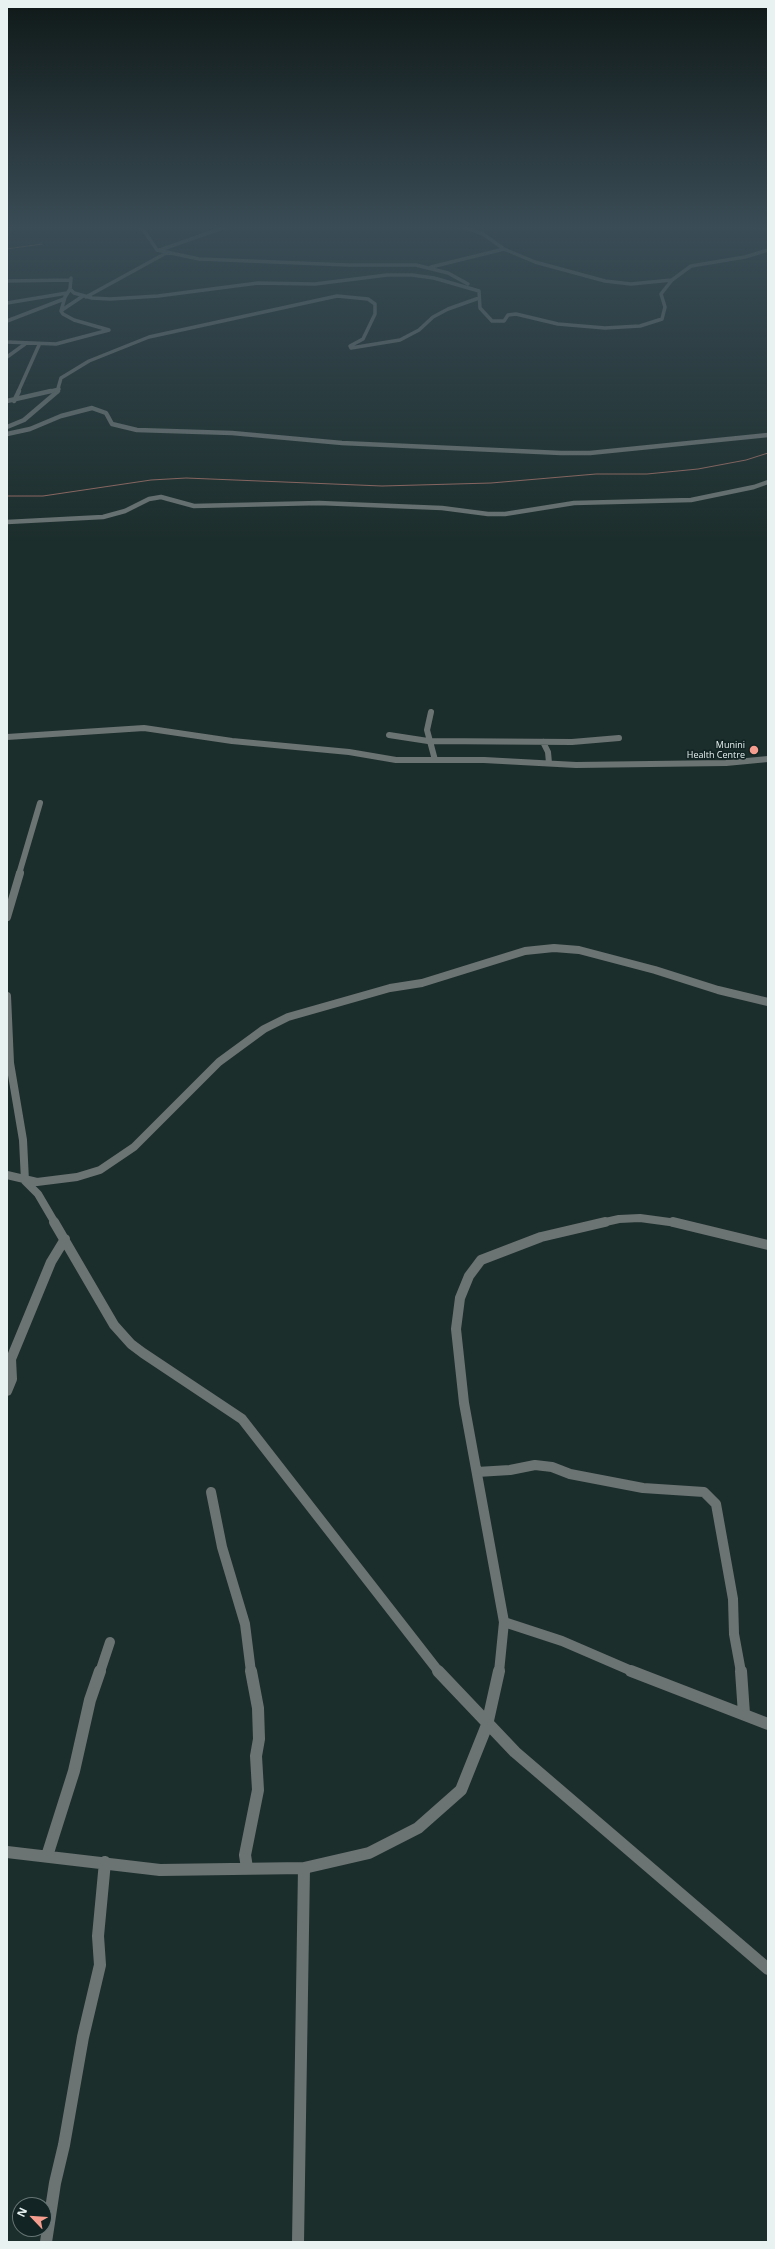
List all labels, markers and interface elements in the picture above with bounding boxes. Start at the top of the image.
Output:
place label: Munini Health Centre [687,740,745,761]
marker: Munini Health Centre [748,744,760,756]
north arrow [12,2197,52,2237]
text: N [13,2205,30,2219]

